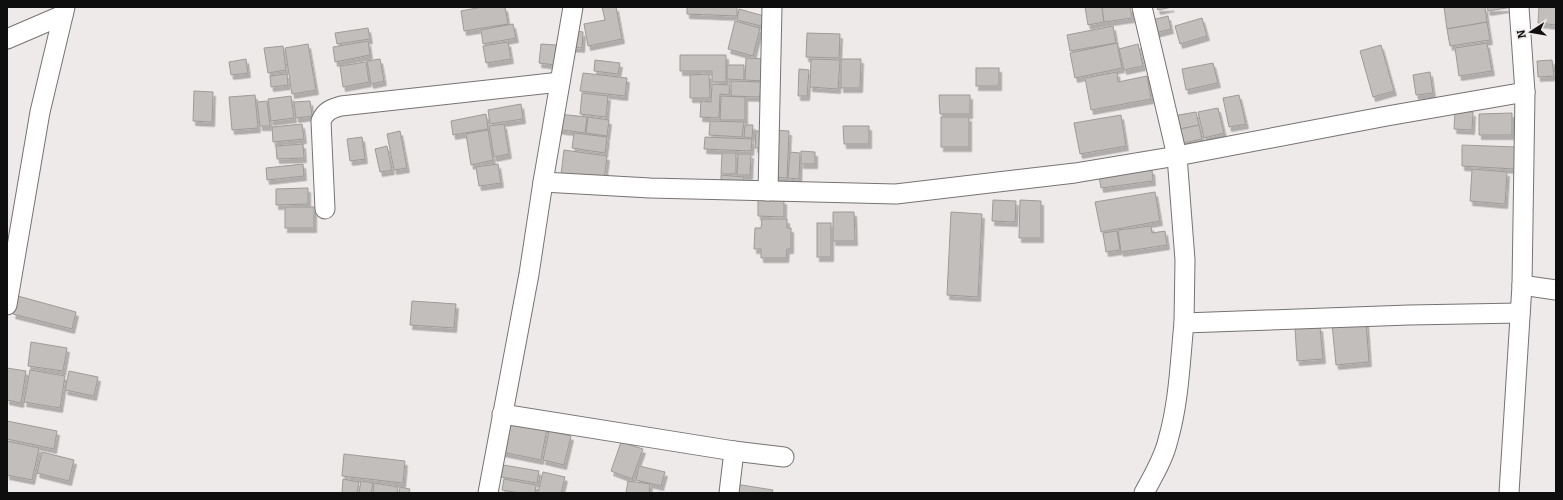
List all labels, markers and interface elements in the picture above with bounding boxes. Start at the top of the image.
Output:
north arrow [1511,12,1551,52]
text: N [1514,28,1529,39]

